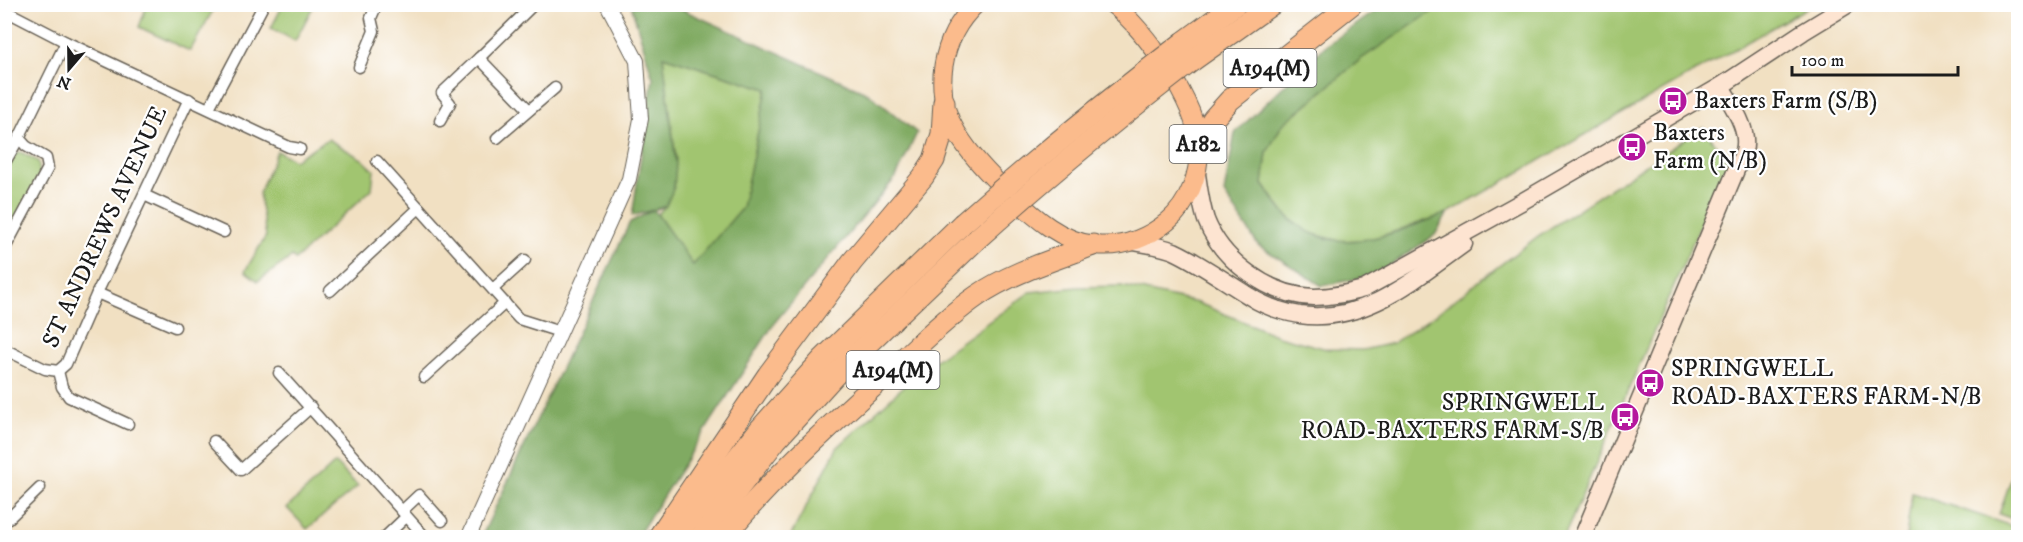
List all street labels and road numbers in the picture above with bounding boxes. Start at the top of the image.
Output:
road number: A194(M) [1224,49,1316,87]
street label: ST ANDREWS AVENUE [36,101,174,353]
road number: A182 [1170,125,1226,163]
road number: A194(M) [846,351,940,389]

